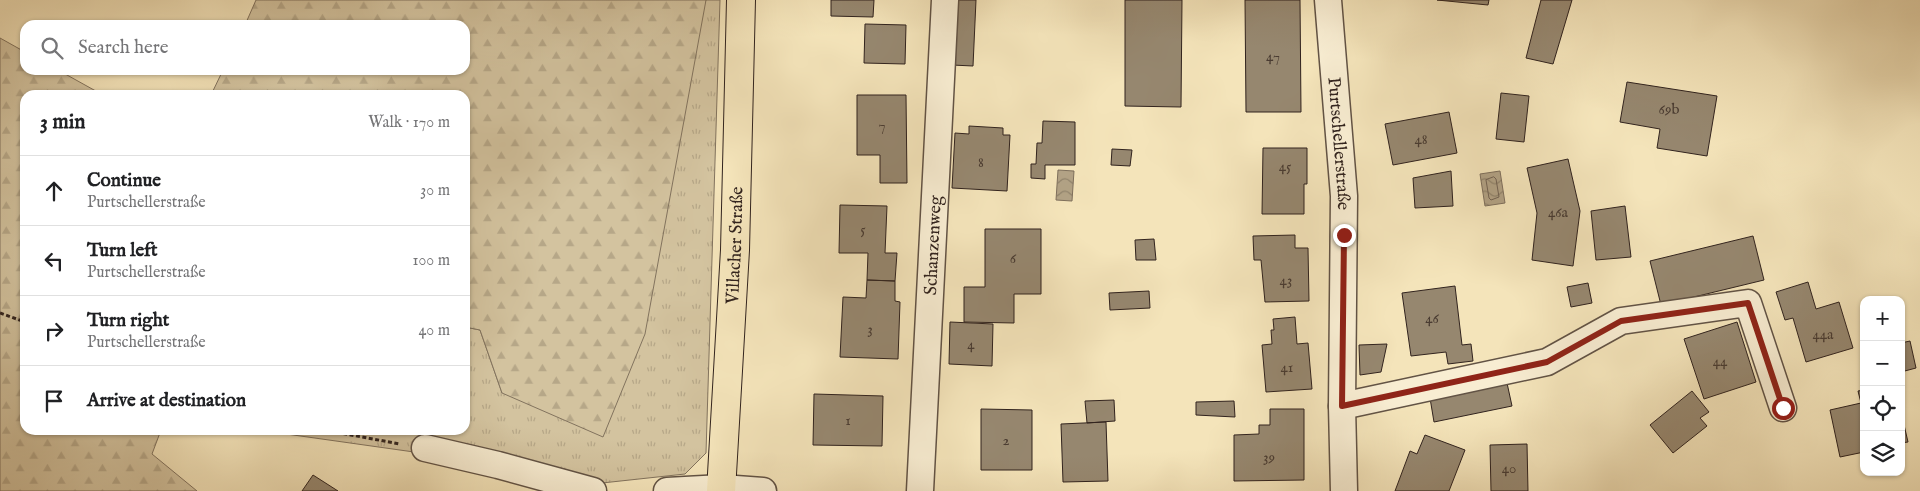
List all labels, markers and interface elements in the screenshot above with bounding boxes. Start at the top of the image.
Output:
search box [20,20,470,75]
icon: search [38,34,66,62]
text: Search here [78,36,169,60]
house number: 47 [1266,47,1280,66]
street label: Purtschellerstraße [1321,76,1354,210]
house number: 69b [1659,100,1679,119]
text: 3 min [40,109,85,136]
text: Walk · 170 m [368,113,450,133]
house number: 7 [878,116,886,135]
house number: 48 [1414,130,1428,149]
house number: 8 [978,153,984,172]
house number: 45 [1279,157,1292,176]
text: Continue [87,169,161,193]
icon: ahead [40,177,68,205]
text: 30 m [420,181,450,201]
street label: Villacher Straße [722,186,750,306]
text: Purtschellerstraße [87,193,206,213]
street label: Schanzenweg [920,195,948,296]
house number: 46a [1548,203,1569,222]
house number: 5 [860,220,866,239]
route end [1333,224,1356,247]
text: Turn left [87,239,158,263]
icon: left [40,247,68,275]
house number: 6 [1010,249,1017,268]
text: 100 m [413,251,450,271]
text: Purtschellerstraße [87,263,206,283]
house number: 43 [1280,271,1292,290]
map controls [1860,296,1905,476]
button: + [1860,296,1905,341]
text: Turn right [87,309,169,333]
house number: 46 [1425,309,1440,328]
icon: right [40,317,68,345]
house number: 3 [867,320,873,339]
text: 40 m [418,321,450,341]
house number: 44a [1812,325,1834,344]
text: Purtschellerstraße [87,333,206,353]
house number: 4 [967,335,975,354]
button: − [1860,341,1905,386]
house number: 44 [1713,352,1728,371]
house number: 41 [1281,358,1293,377]
button: locate [1860,386,1905,431]
icon: arrive [40,387,68,415]
text: Arrive at destination [87,389,246,413]
route start [1772,397,1795,420]
house number: 1 [845,411,851,430]
house number: 2 [1002,431,1010,450]
button: layers [1860,431,1905,476]
house number: 39 [1263,448,1275,467]
house number: 40 [1502,459,1516,478]

